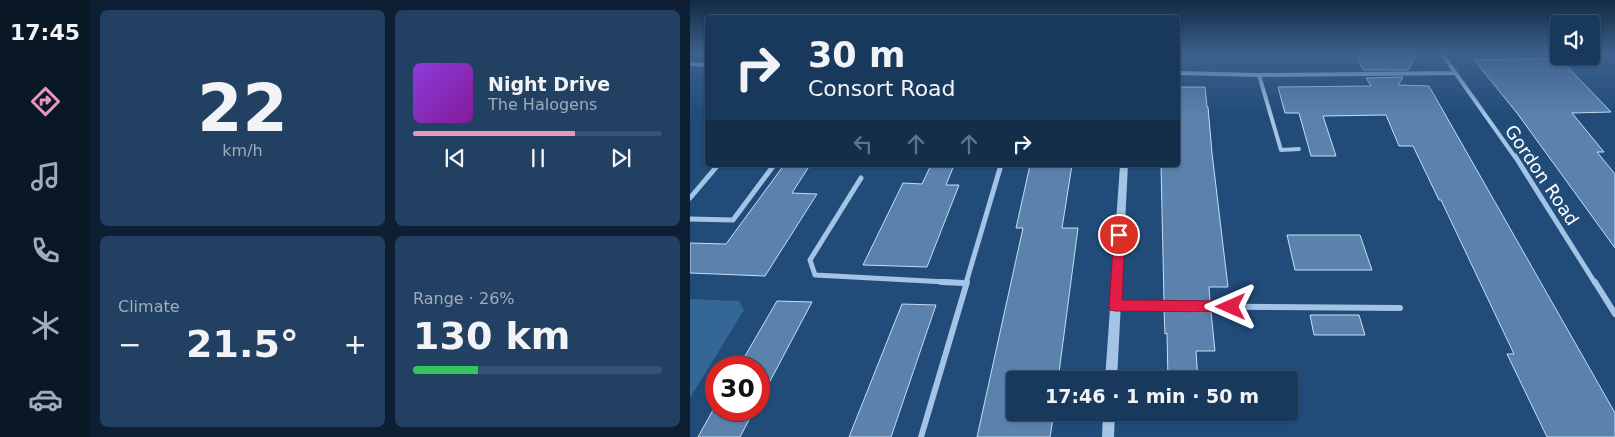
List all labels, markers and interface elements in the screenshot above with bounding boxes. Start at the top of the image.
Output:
map controls [1550,15,1600,65]
button: sound [1550,15,1600,65]
text: 17:45 [10,20,80,45]
icon: right [725,35,790,100]
text: 30 m [808,35,905,75]
text: 22 [197,71,288,146]
text: Night Drive [488,73,610,95]
text: Consort Road [808,76,956,101]
icon: directions [28,84,63,119]
text: The Halogens [488,95,597,114]
street label: Gordon Road [1501,121,1583,229]
icon: left [849,130,877,158]
icon: ahead [902,130,930,158]
icon: ahead [955,130,983,158]
icon: right [1008,130,1036,158]
text: km/h [222,141,263,160]
icon: previous [441,144,469,172]
icon: pause [524,144,552,172]
icon: next [607,144,635,172]
icon: music [28,159,63,194]
pin [1098,214,1140,256]
icon: arrive [1105,221,1133,249]
icon: phone [28,233,63,268]
position arrow [1204,280,1256,332]
text: Range · 26% [413,289,515,308]
text: Climate [118,297,180,316]
icon: climate [28,308,63,343]
text: 130 km [413,314,570,358]
text: 21.5° [186,322,299,366]
text: − [118,328,141,361]
text: + [344,328,367,361]
speed limit sign: 30 [705,356,770,421]
icon: car [28,382,63,417]
text: 17:46 · 1 min · 50 m [1045,385,1259,407]

